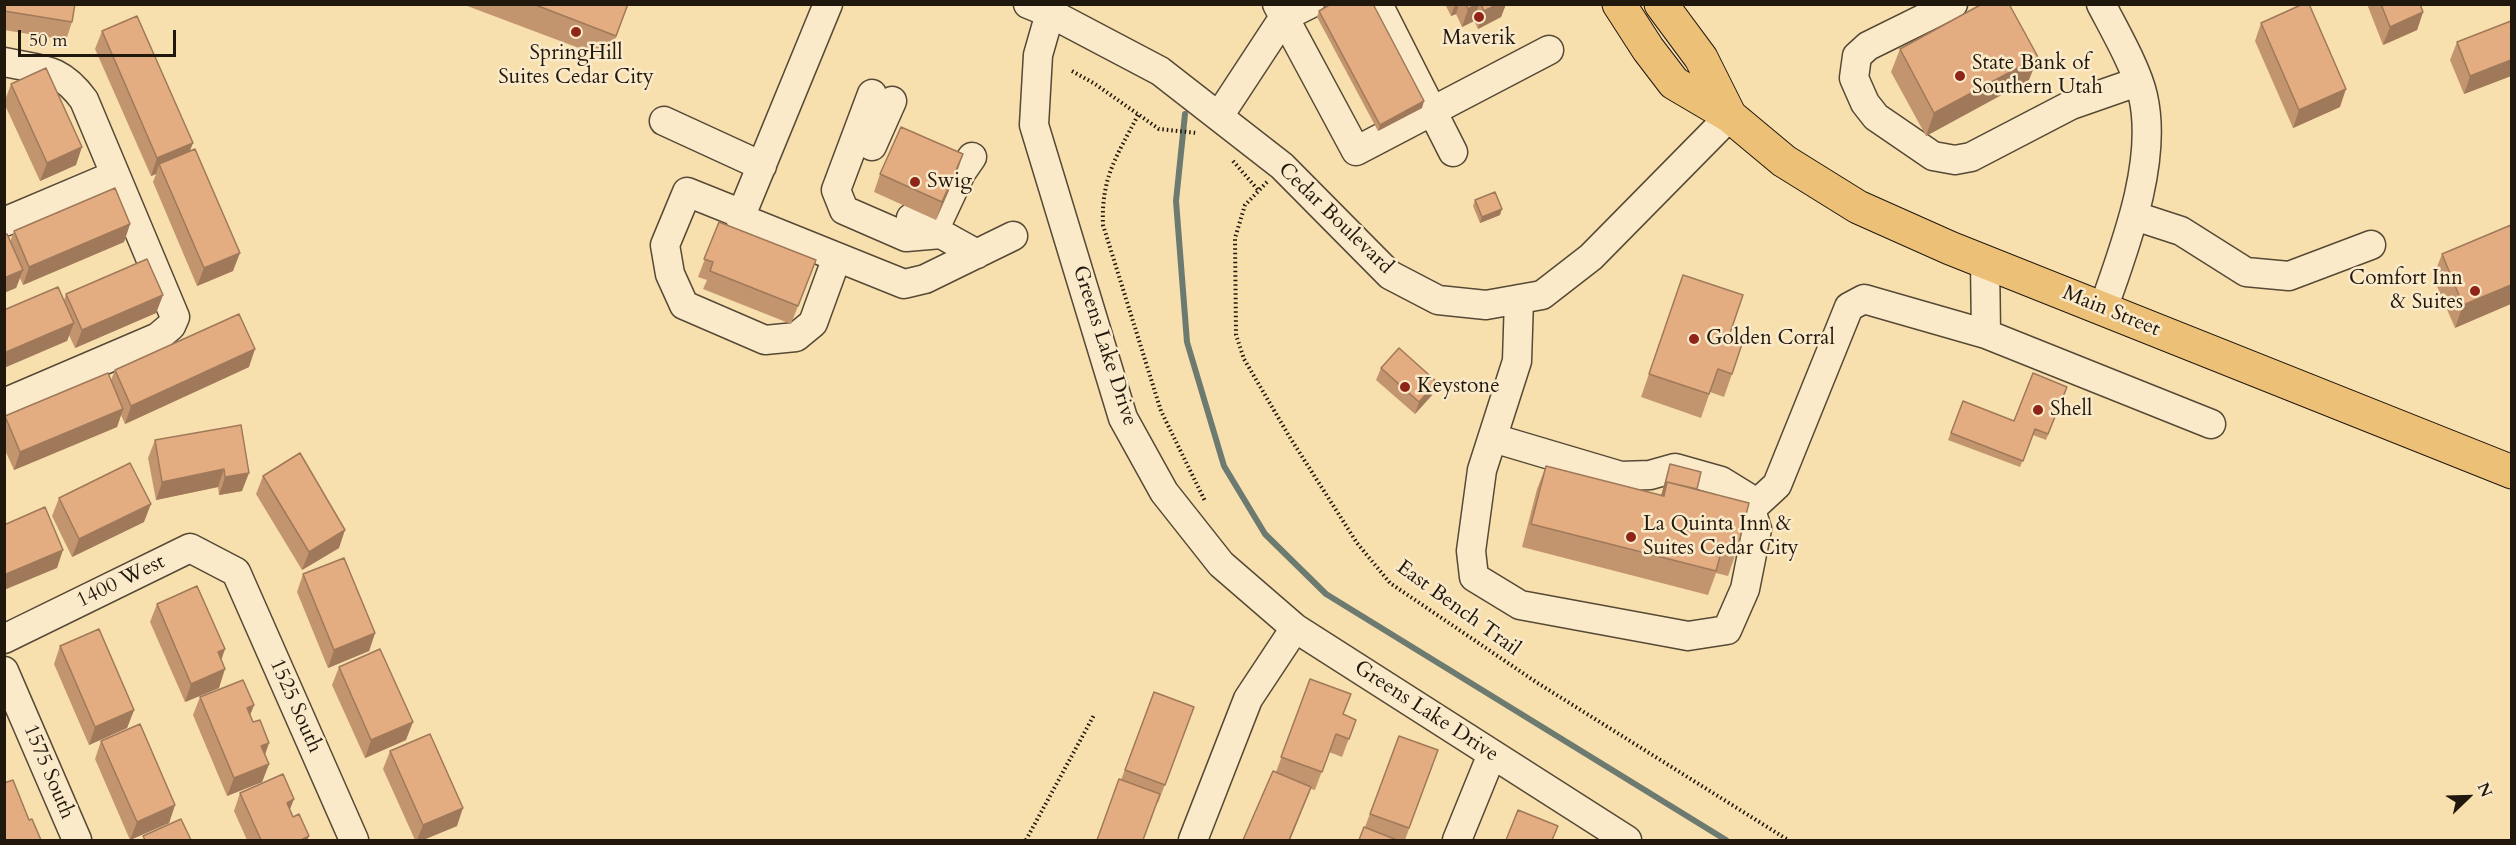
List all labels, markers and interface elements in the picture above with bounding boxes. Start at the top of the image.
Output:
marker: Maverik [1472,10,1486,24]
scale bar [21,18,178,56]
marker: SpringHill Suites Cedar City [569,25,583,39]
place label: Maverik [1442,26,1516,52]
text: 50 m [29,28,68,53]
place label: SpringHill Suites Cedar City [498,41,654,91]
place label: State Bank of Southern Utah [1972,51,2103,101]
marker: State Bank of Southern Utah [1953,69,1967,83]
street label: Cedar Boulevard [1272,158,1398,280]
place label: Swig [927,169,972,195]
marker: Swig [908,175,922,189]
street label: Greens Lake Drive [1066,263,1142,429]
place label: Comfort Inn & Suites [2349,266,2463,316]
street label: Main Street [2059,281,2163,343]
marker: Comfort Inn & Suites [2468,284,2482,298]
place label: Golden Corral [1706,326,1835,352]
marker: Golden Corral [1687,332,1701,346]
place label: Keystone [1417,374,1500,400]
marker: Keystone [1398,380,1412,394]
place label: Shell [2050,397,2092,423]
marker: Shell [2031,403,2045,417]
place label: La Quinta Inn & Suites Cedar City [1643,512,1799,562]
marker: La Quinta Inn & Suites Cedar City [1624,530,1638,544]
street label: 1400 West [73,550,169,614]
street label: East Bench Trail [1391,556,1525,662]
street label: 1525 South [263,655,327,757]
street label: Greens Lake Drive [1349,656,1503,768]
street label: 1575 South [17,721,79,823]
north arrow [2438,767,2498,827]
text: N [2472,779,2497,801]

